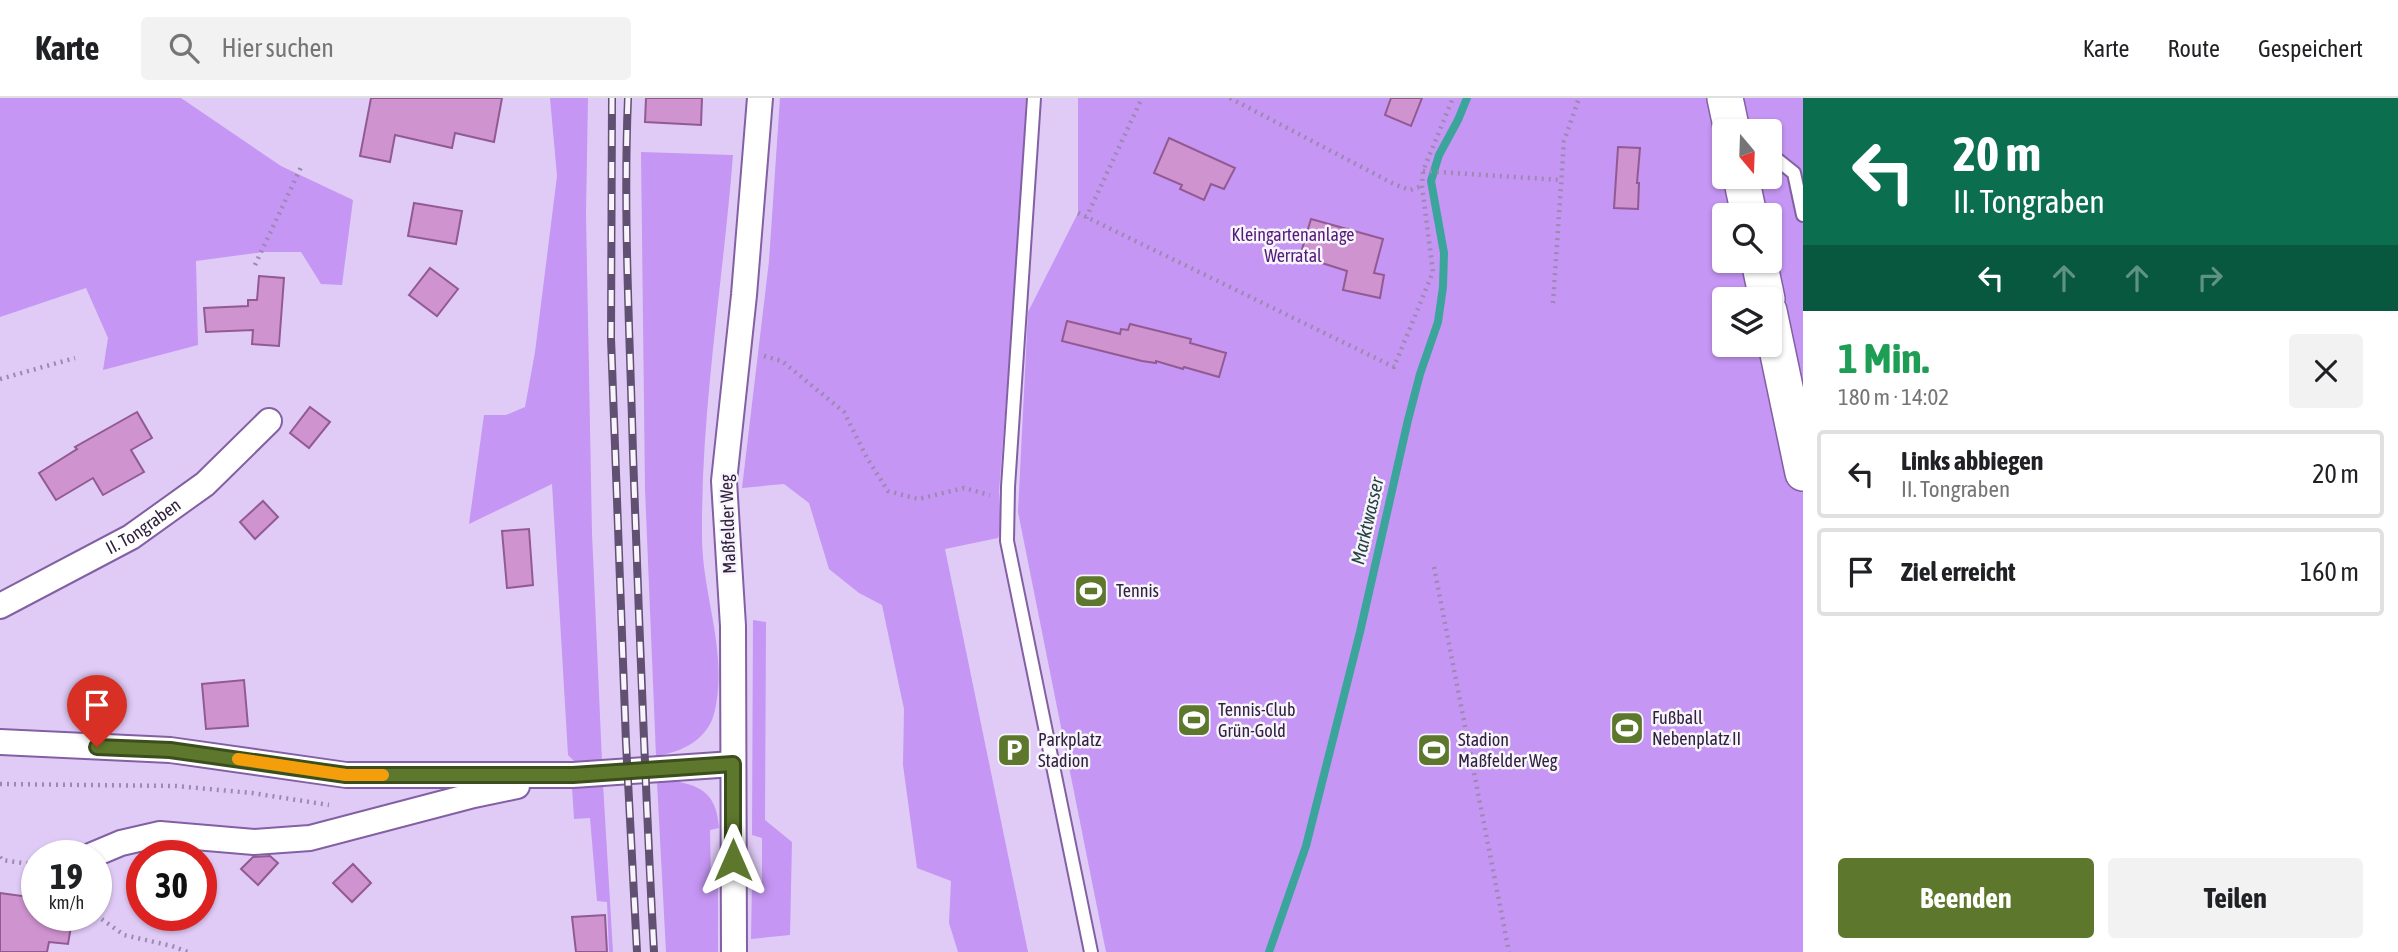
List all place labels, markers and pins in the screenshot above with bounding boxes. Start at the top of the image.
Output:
sports icon: Tennis [1072,572,1110,610]
place label: Tennis [1116,580,1159,601]
pin [67,675,127,747]
place label: Tennis-Club Grün-Gold [1218,699,1296,741]
sports icon: Tennis-Club Grün-Gold [1175,701,1213,739]
place label: Fußball Nebenplatz II [1652,707,1741,749]
sports icon: Fußball Nebenplatz II [1608,709,1646,747]
place label: Parkplatz Stadion [1038,729,1102,771]
place label: Stadion Maßfelder Weg [1458,729,1558,771]
parking icon: Parkplatz Stadion [995,731,1033,769]
sports icon: Stadion Maßfelder Weg [1415,731,1453,769]

